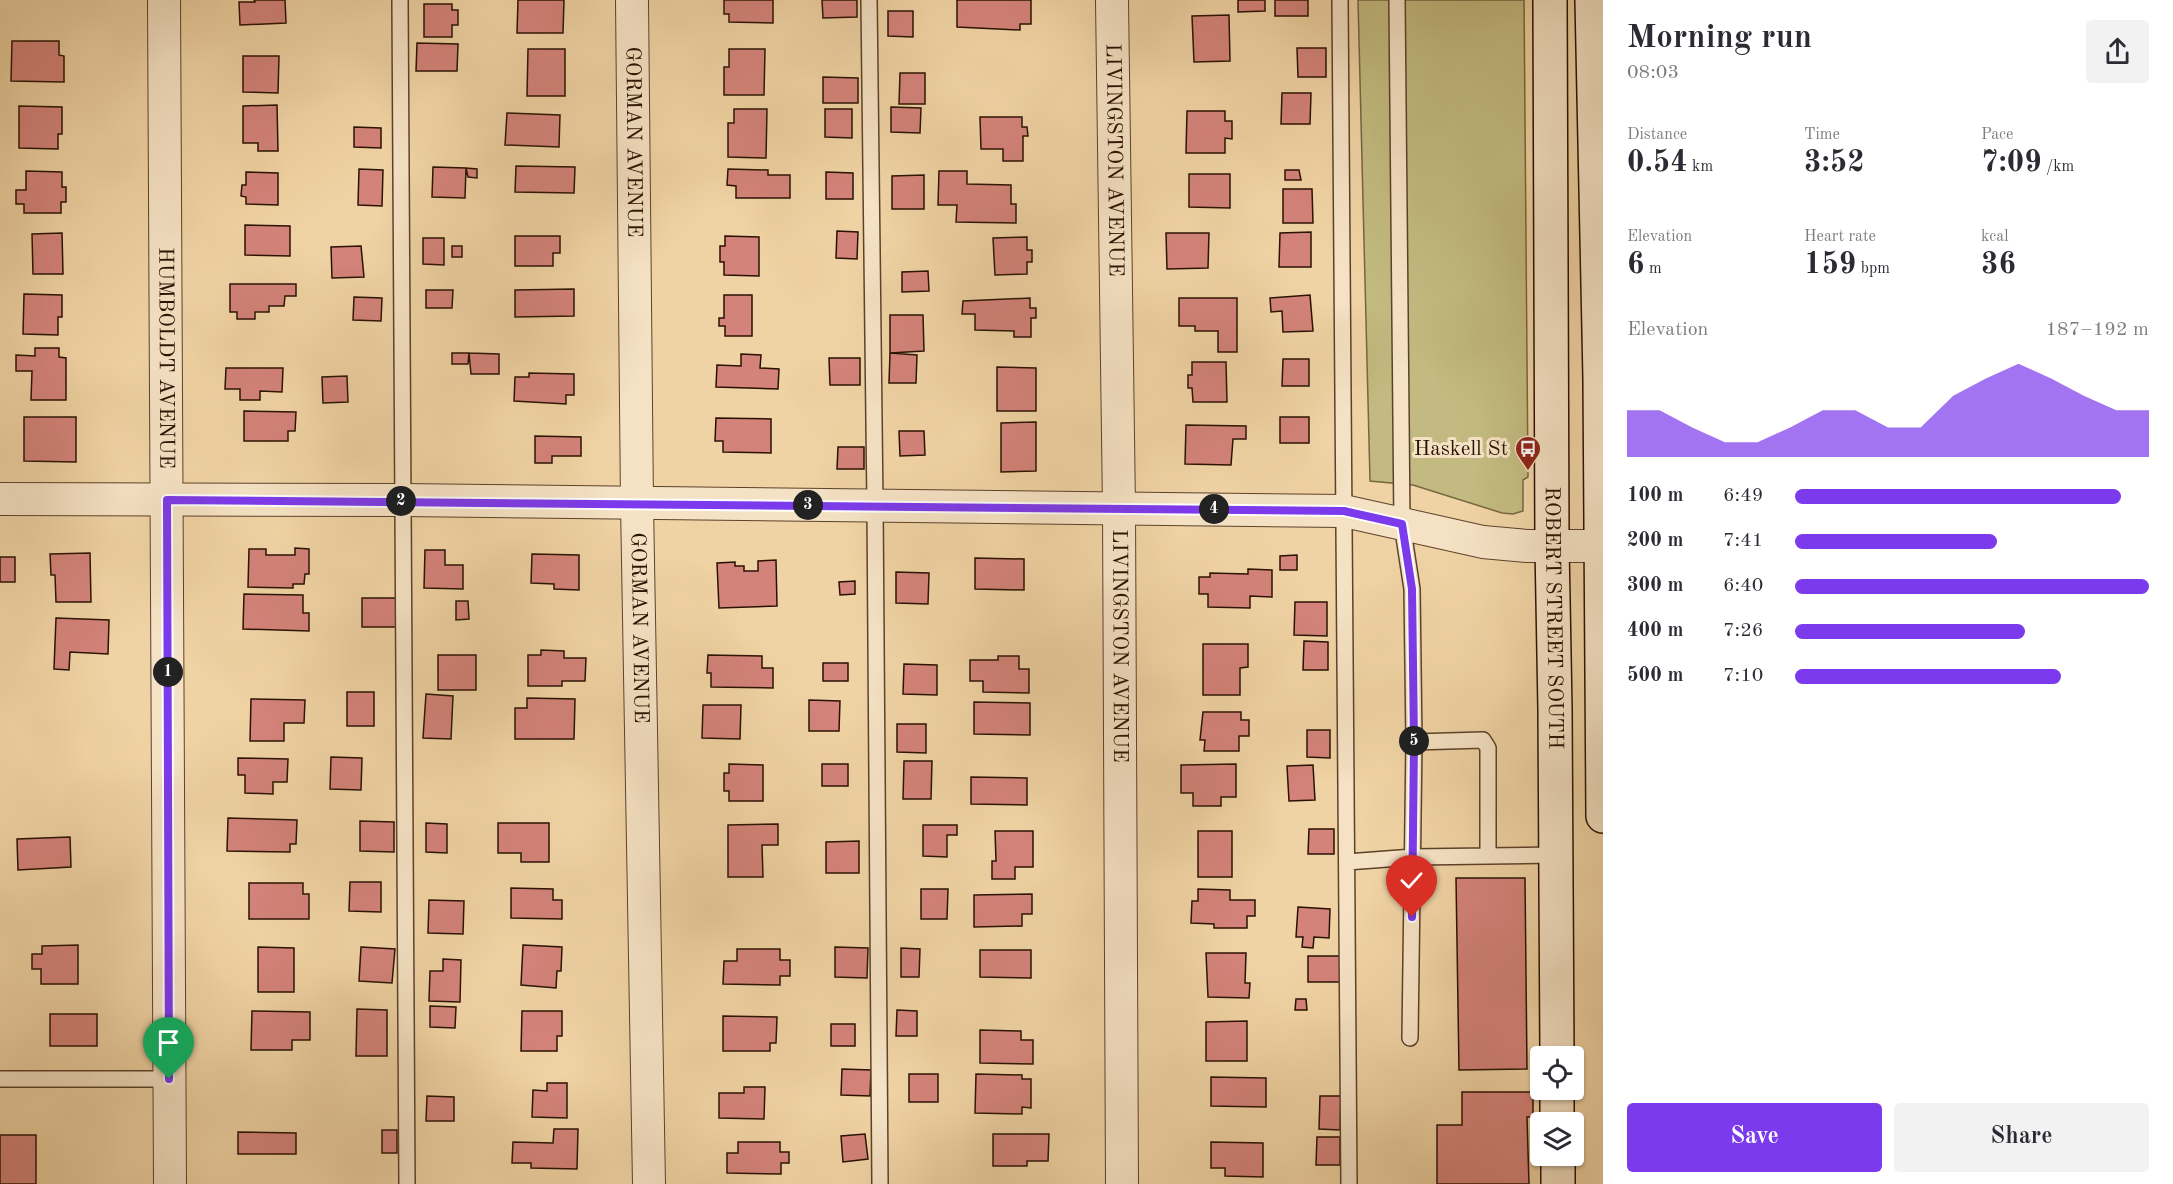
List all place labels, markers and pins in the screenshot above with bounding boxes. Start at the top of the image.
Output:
bus stop icon: Haskell St [1513,434,1543,472]
place label: Haskell St [1414,439,1508,460]
pin: 2 [386,486,416,516]
pin: 3 [793,490,823,520]
pin: 4 [1199,494,1229,524]
pin: 1 [153,657,183,687]
pin: 5 [1399,726,1429,756]
pin [1386,855,1437,917]
pin [143,1017,194,1079]

